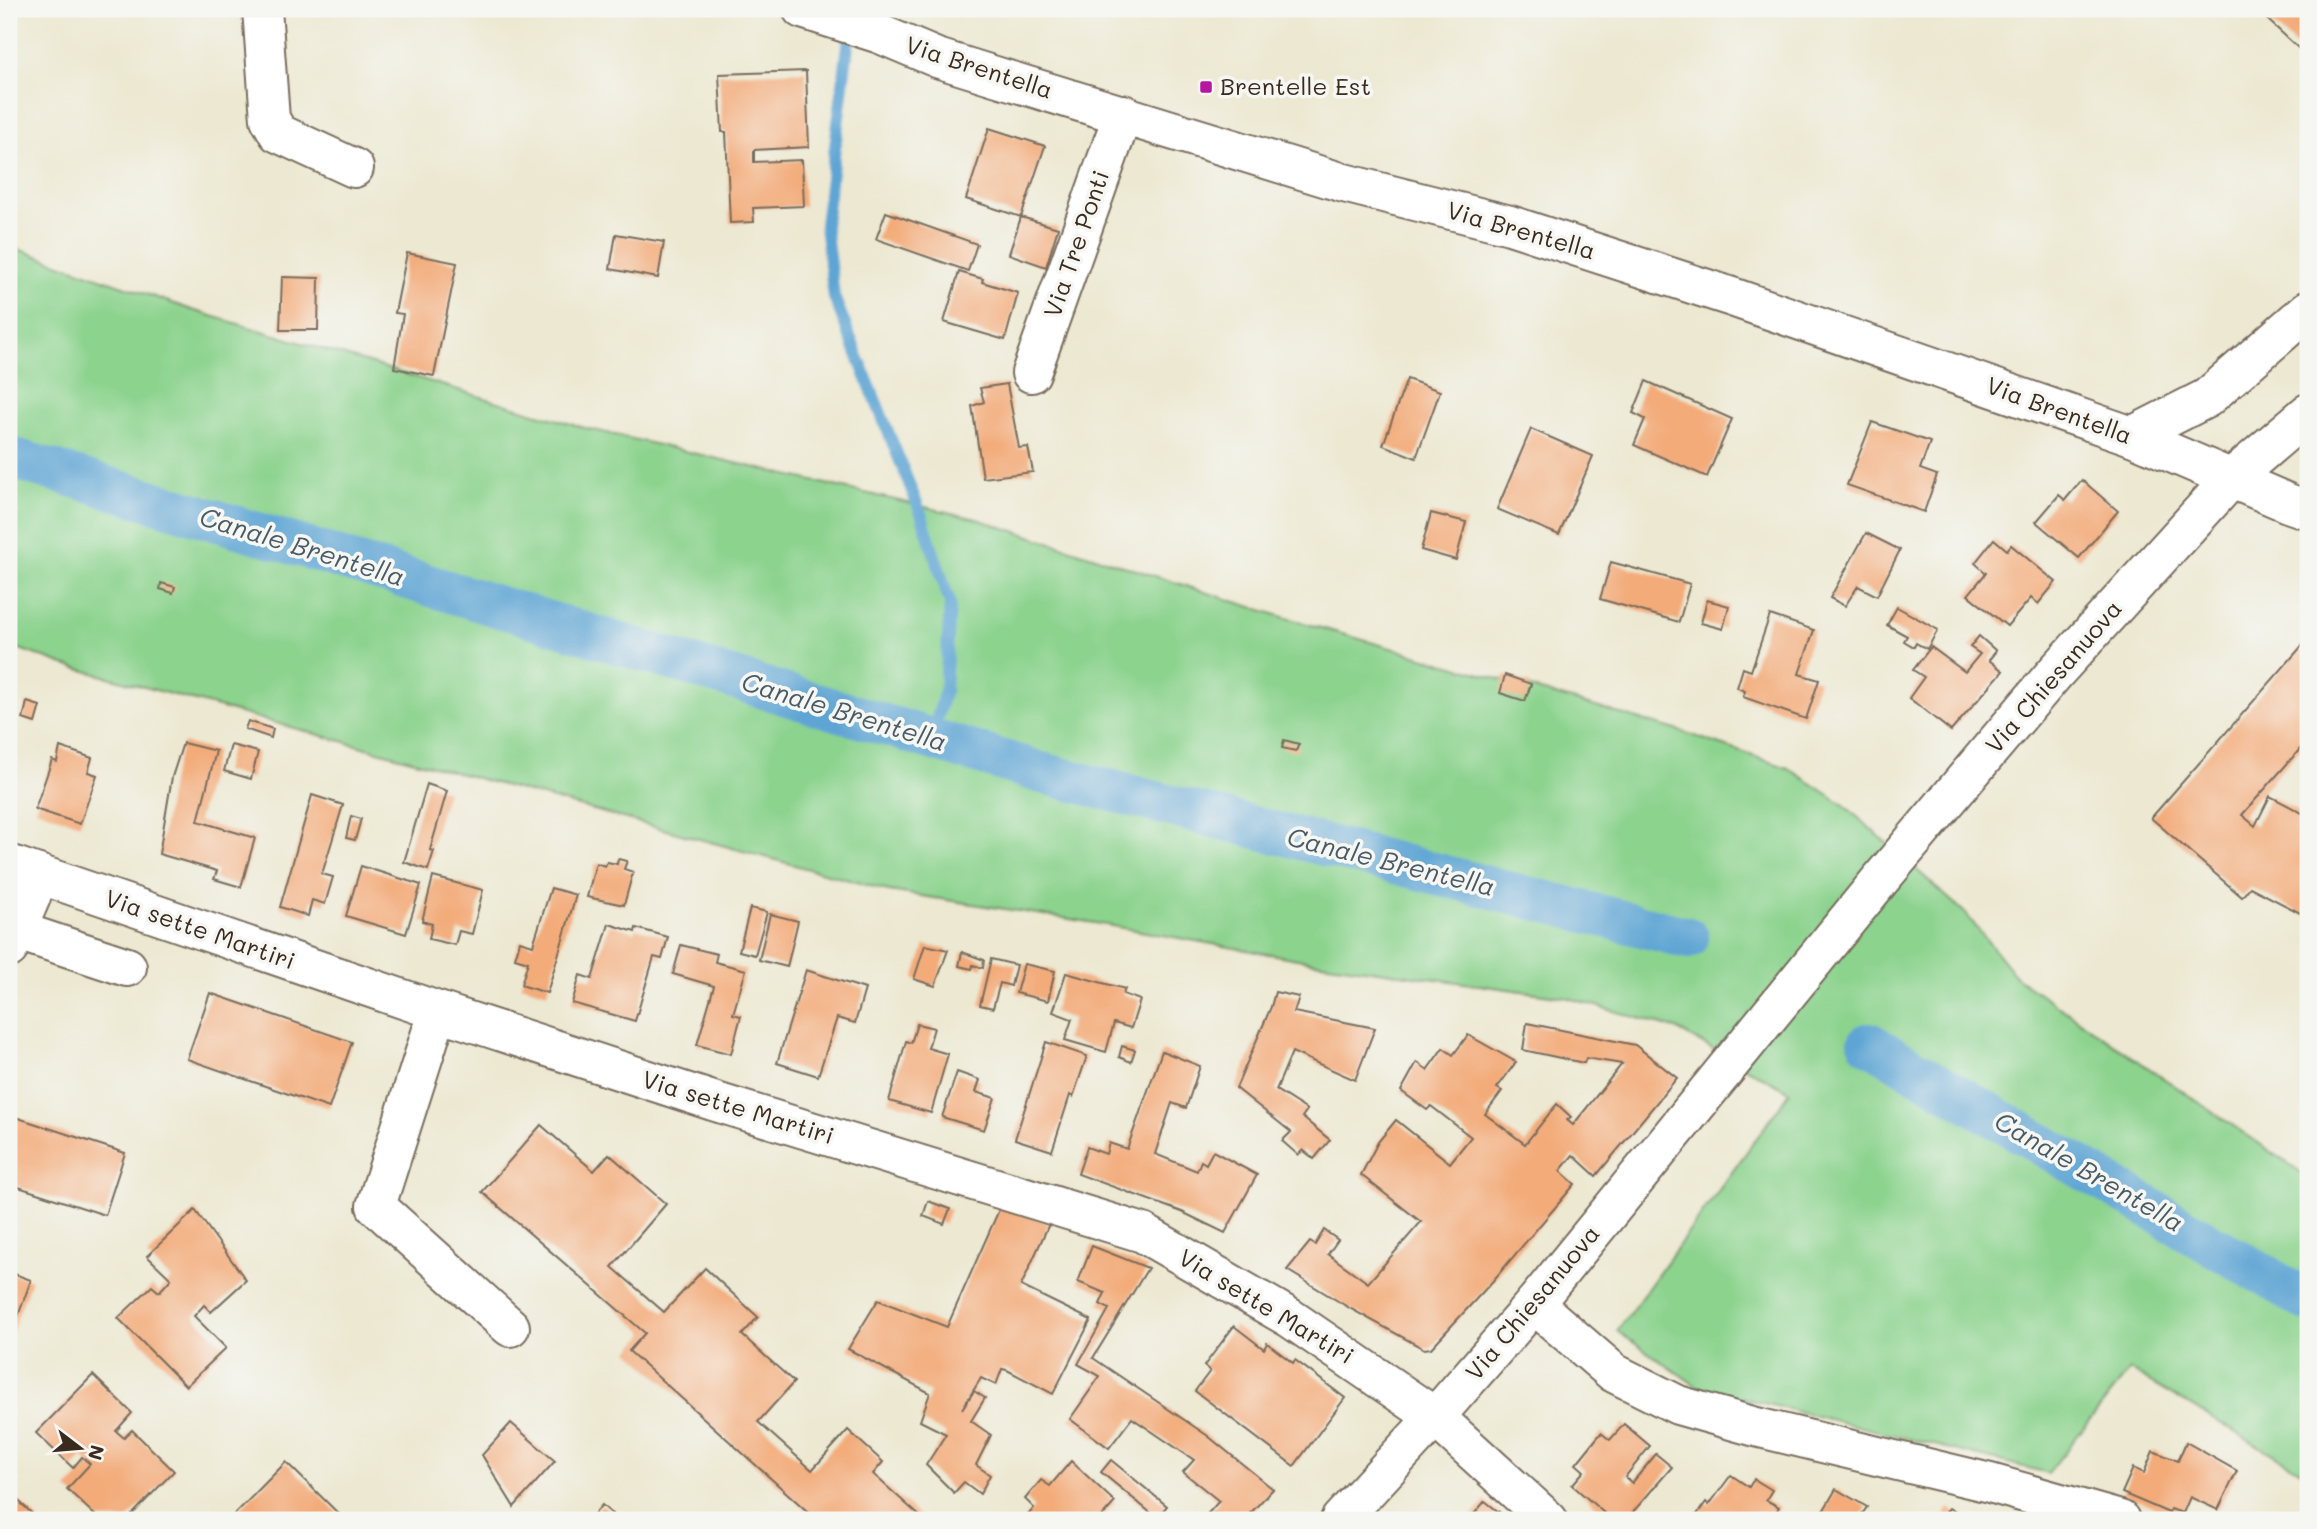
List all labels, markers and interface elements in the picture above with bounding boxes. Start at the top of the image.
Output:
street label: Via Brentella [902,28,1057,105]
place label: Brentelle Est [1220,70,1371,101]
marker: Brentelle Est [1198,79,1214,95]
street label: Via Tre Ponti [1036,166,1115,321]
street label: Via Brentella [1444,194,1599,266]
street label: Via Brentella [1982,369,2137,450]
water label: Canale Brentella [196,499,409,593]
street label: Via Chiesanuova [1978,593,2128,759]
water label: Canale Brentella [738,664,951,758]
water label: Canale Brentella [1284,819,1499,903]
street label: Via sette Martiri [101,882,300,976]
street label: Via sette Martiri [639,1063,838,1150]
water label: Canale Brentella [1989,1103,2190,1239]
street label: Via Chiesanuova [1458,1218,1606,1386]
street label: Via sette Martiri [1173,1241,1360,1370]
north arrow [46,1414,116,1484]
text: N [83,1442,111,1463]

